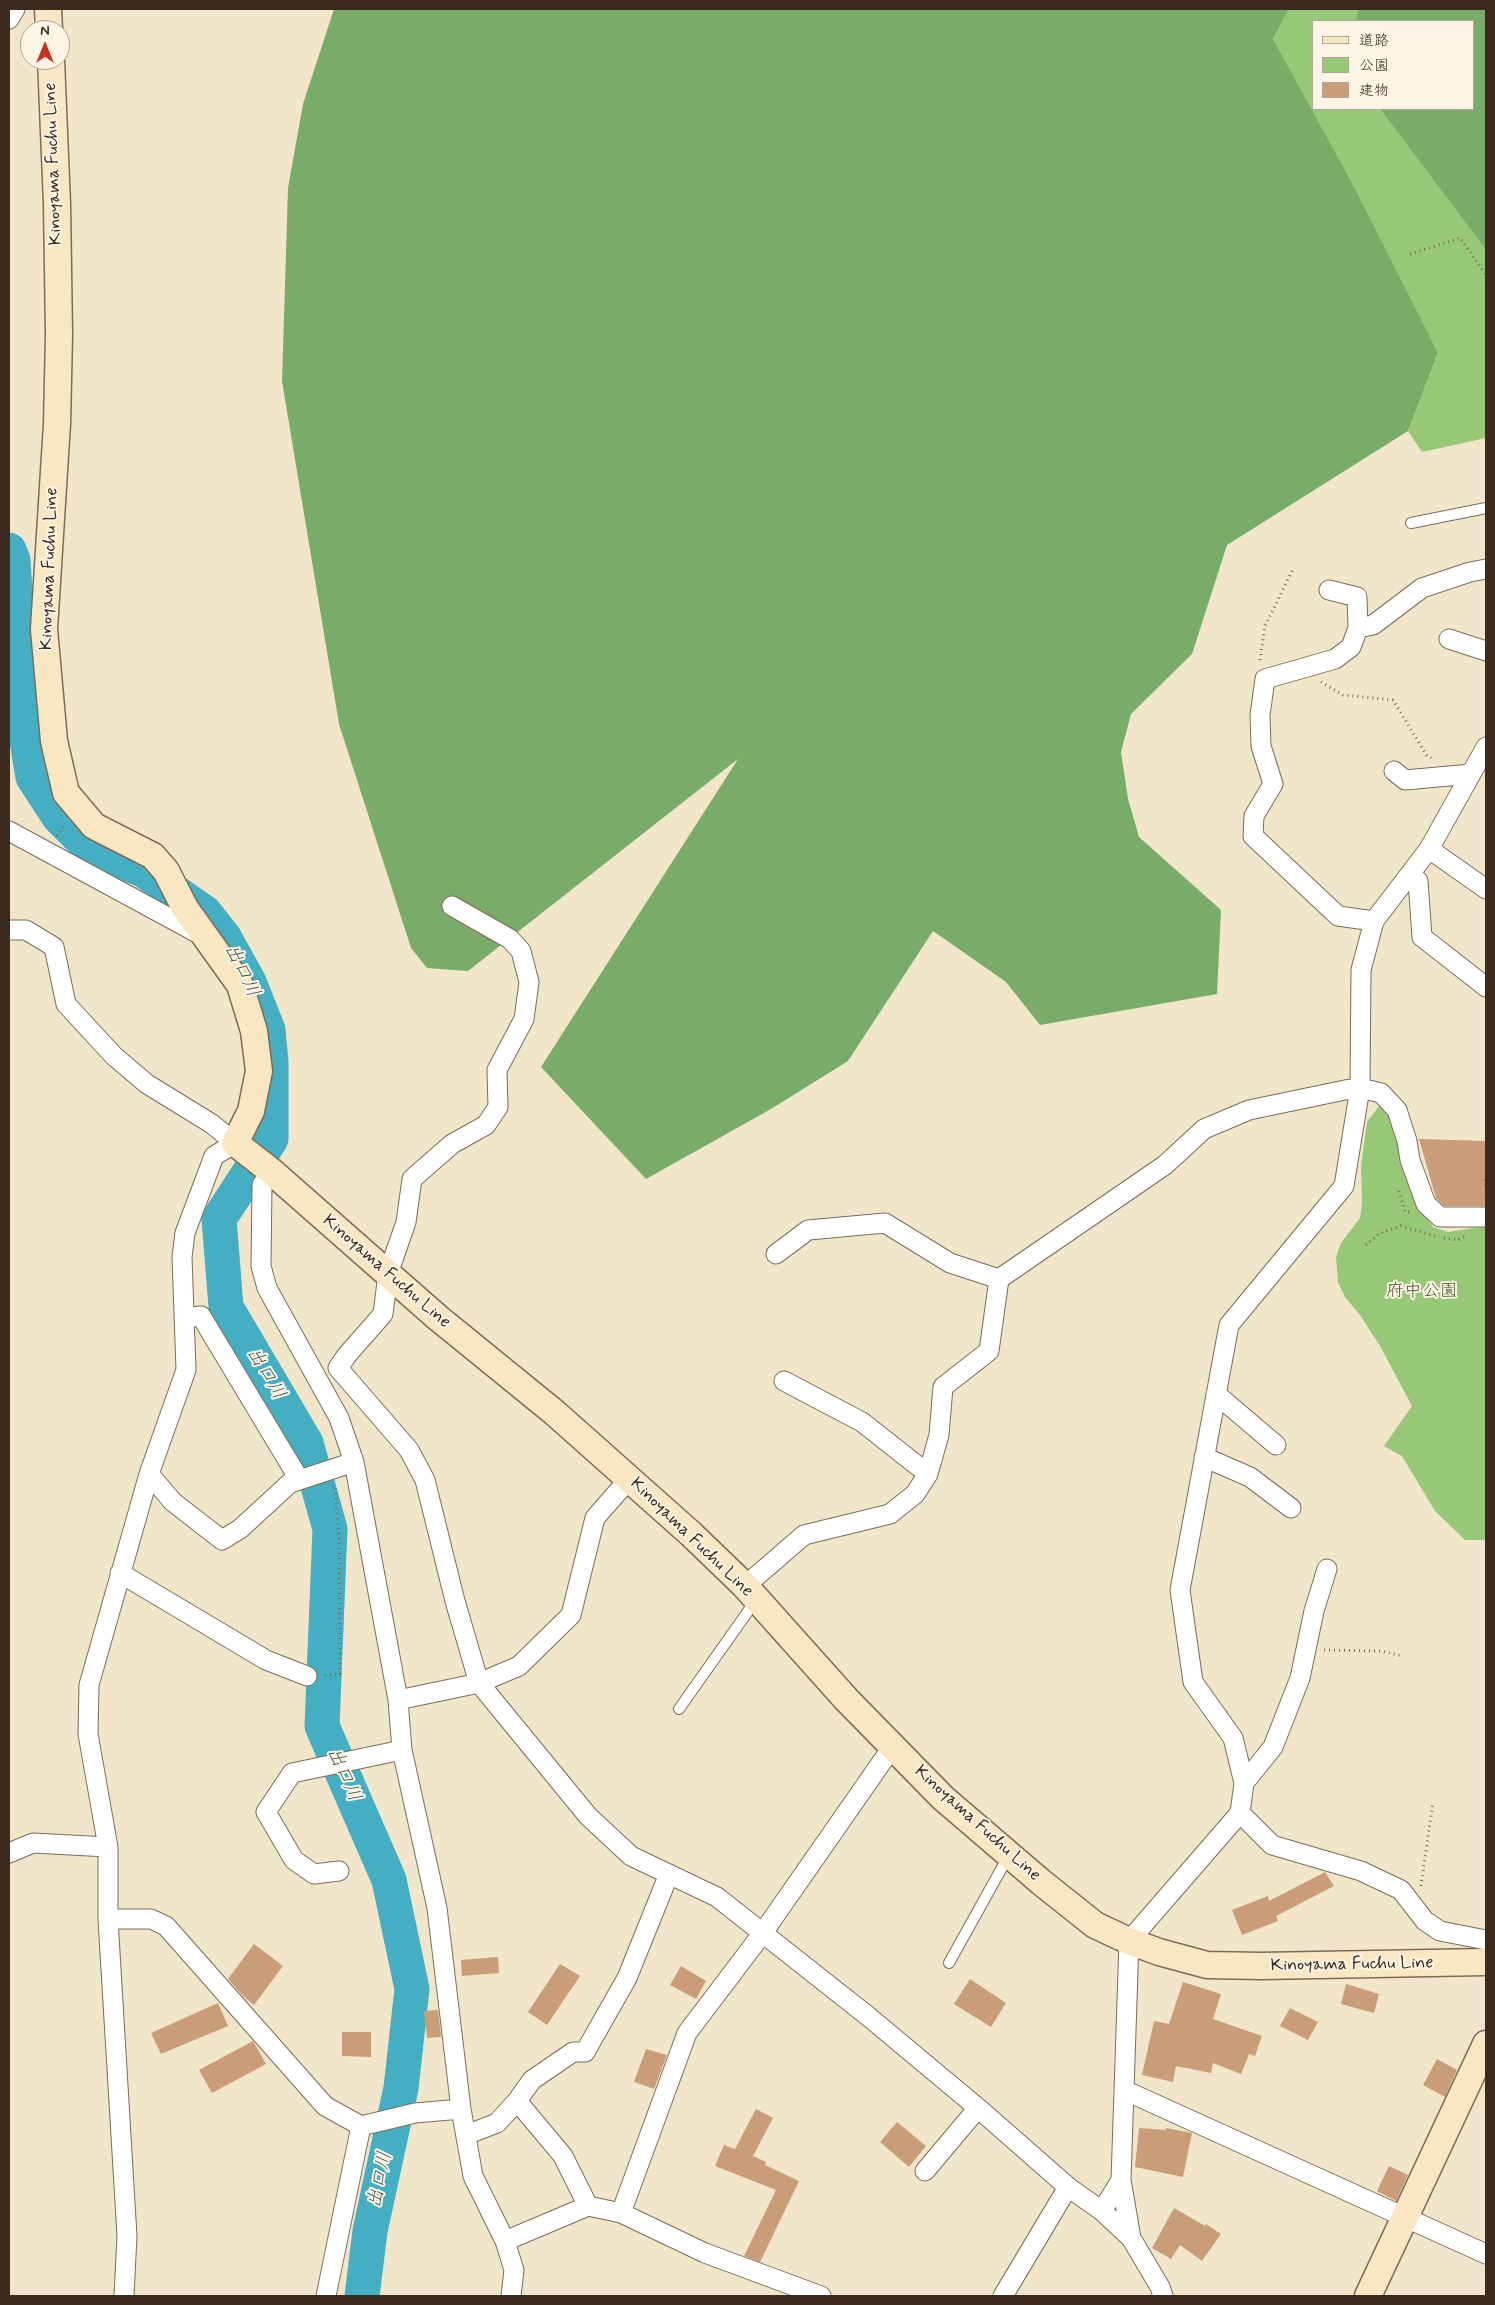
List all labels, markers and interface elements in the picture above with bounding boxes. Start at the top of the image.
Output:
north arrow [20,20,70,70]
legend [1312,20,1475,110]
text: N [40,22,50,40]
text: 道路 [1359,31,1389,51]
text: 公園 [1359,56,1389,76]
text: 建物 [1359,81,1389,101]
street label: Kinoyama Fuchu Line [40,82,68,246]
street label: Kinoyama Fuchu Line [36,487,64,651]
water label: 出口川 [218,940,264,1002]
street label: Kinoyama Fuchu Line [317,1210,455,1334]
park label: 府中公園 [1386,1281,1458,1303]
water label: 出口川 [241,1344,289,1404]
street label: Kinoyama Fuchu Line [625,1474,757,1602]
water label: 出口川 [321,1744,365,1806]
street label: Kinoyama Fuchu Line [909,1761,1045,1887]
street label: Kinoyama Fuchu Line [1270,1953,1434,1977]
water label: 出口川 [364,2150,398,2210]

